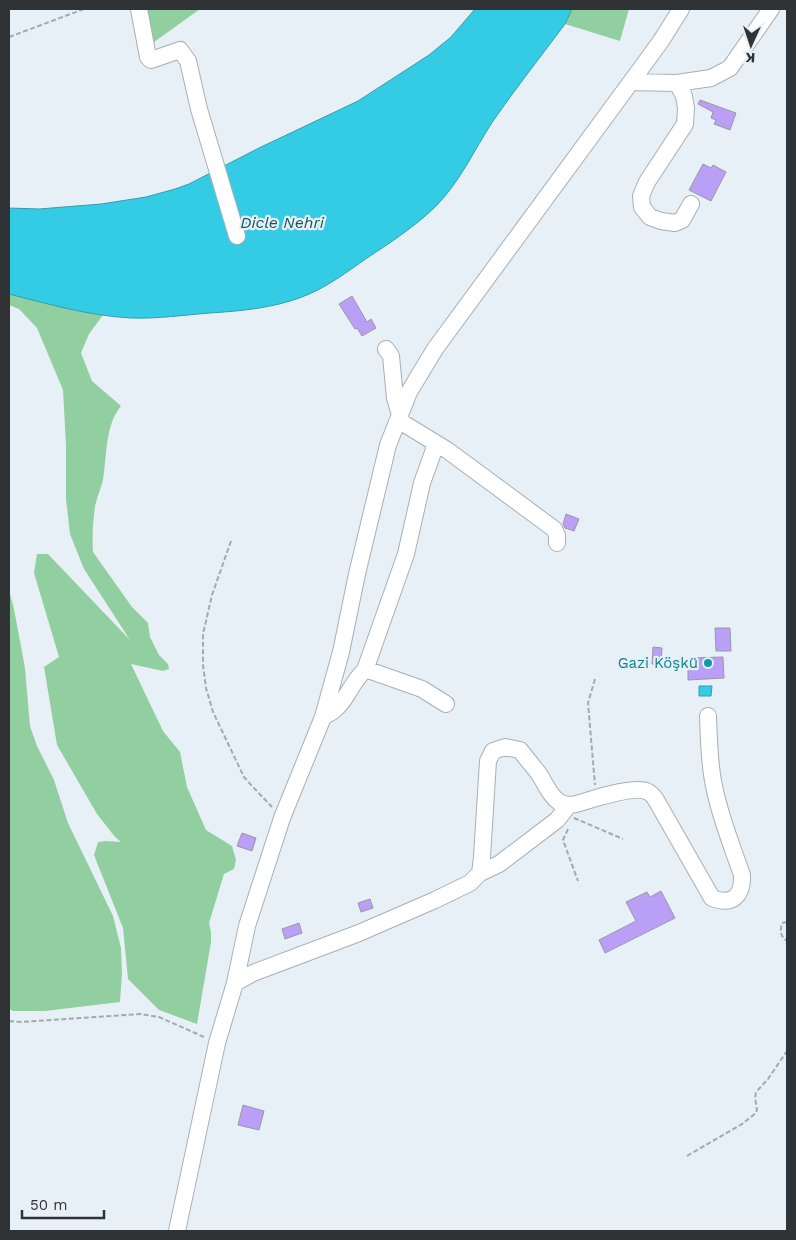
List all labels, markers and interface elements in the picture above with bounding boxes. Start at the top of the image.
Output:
north arrow [726,20,776,70]
text: K [745,50,756,66]
water label: Dicle Nehri [240,213,325,232]
place label: Gazi Köşkü [618,654,698,672]
marker: Gazi Köşkü [702,657,714,669]
scale bar [22,1188,105,1220]
text: 50 m [30,1196,67,1214]

